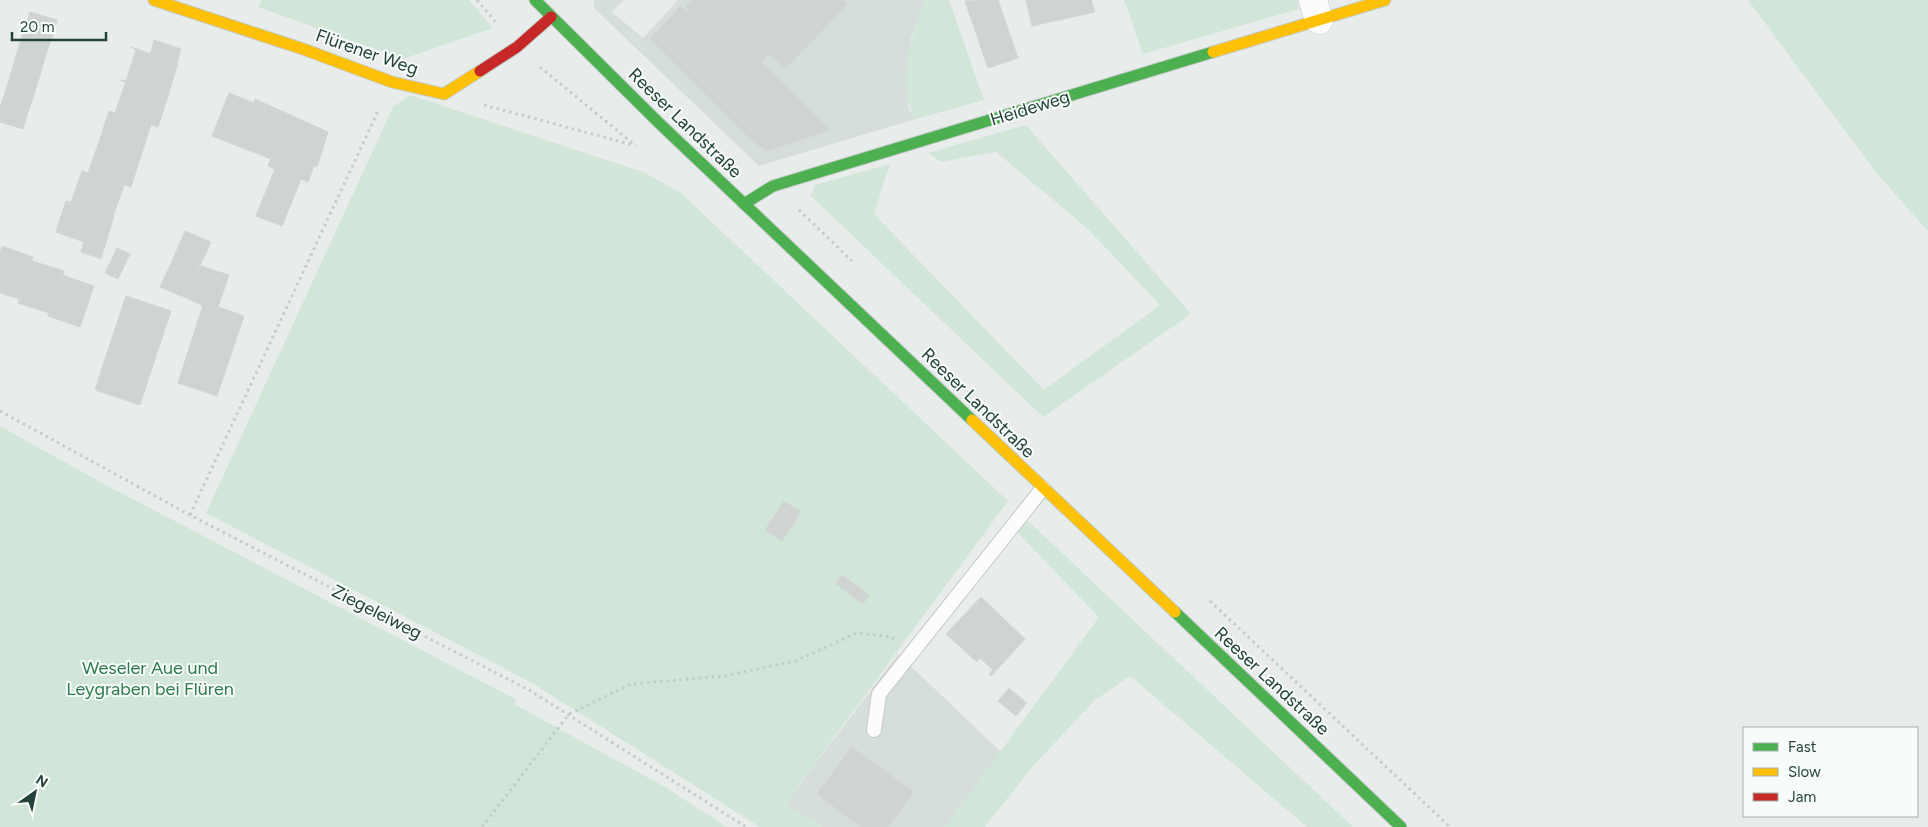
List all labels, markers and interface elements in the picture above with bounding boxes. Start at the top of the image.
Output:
scale bar [12,10,106,42]
text: 20 m [20,18,54,36]
street label: Flürener Weg [313,24,421,80]
street label: Reeser Landstraße [624,63,746,183]
street label: Heideweg [988,85,1072,131]
street label: Reeser Landstraße [917,343,1039,463]
street label: Ziegeleiweg [328,580,426,644]
street label: Reeser Landstraße [1210,622,1334,740]
park label: Weseler Aue und Leygraben bei Flüren [66,657,234,700]
legend [1743,727,1918,817]
text: Fast [1788,738,1817,756]
text: Slow [1788,763,1821,781]
north arrow [10,767,60,817]
text: N [33,771,51,792]
text: Jam [1788,788,1816,806]

